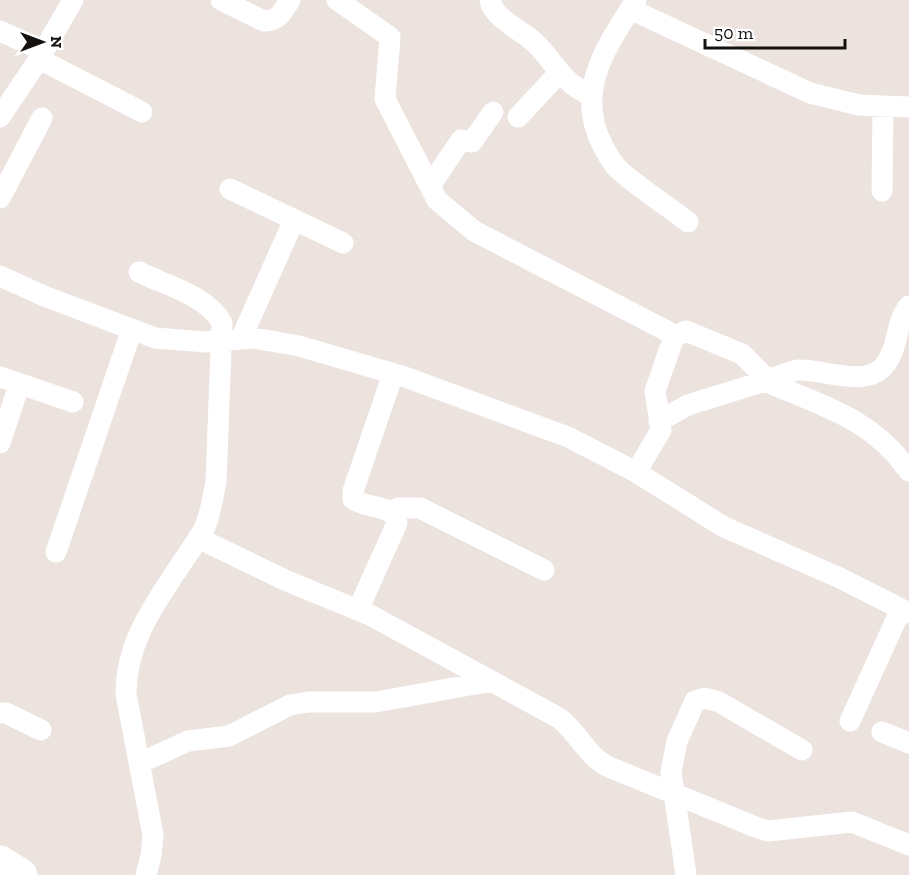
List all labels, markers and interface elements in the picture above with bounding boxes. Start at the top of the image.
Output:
north arrow [12,12,72,72]
scale bar [705,12,844,50]
text: 50 m [714,22,754,44]
text: N [47,36,66,48]

